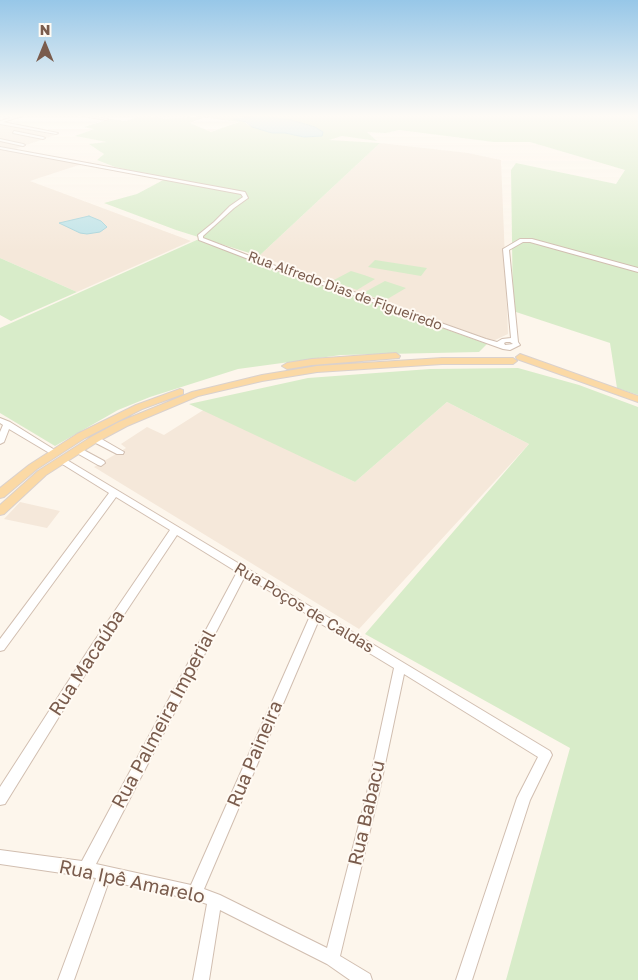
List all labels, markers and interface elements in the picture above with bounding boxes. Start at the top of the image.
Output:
north arrow [20,20,70,70]
text: N [40,21,50,38]
street label: Rua Alfredo Dias de Figueiredo [246,248,444,334]
street label: Rua Poços de Caldas [231,559,377,657]
street label: Rua Macaúba [44,606,130,720]
street label: Rua Palmeira Imperial [107,626,221,812]
street label: Rua Paineira [222,697,288,811]
street label: Rua Babacu [344,758,390,868]
street label: Rua Ipê Amarelo [57,855,207,909]

